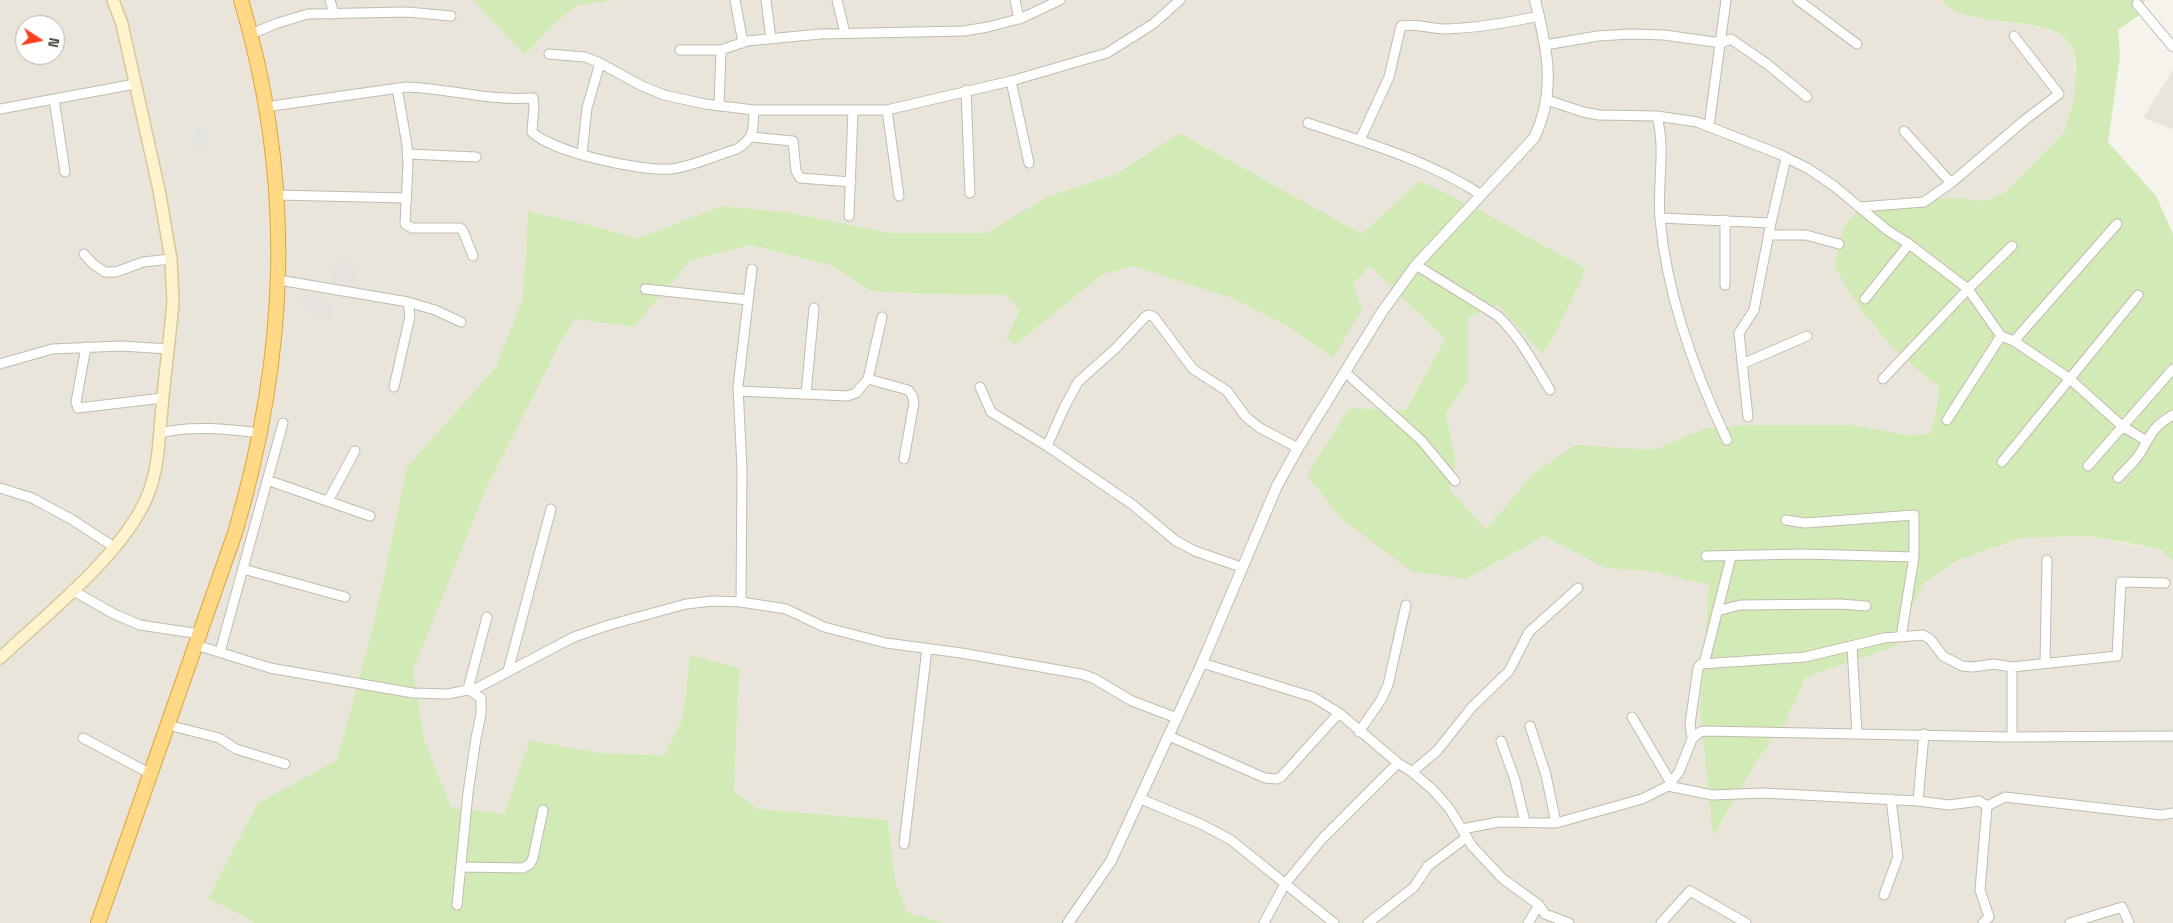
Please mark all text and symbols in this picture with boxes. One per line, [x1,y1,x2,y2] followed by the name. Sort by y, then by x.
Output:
[15,15,65,65] north arrow
[44,36,63,49] text: N

